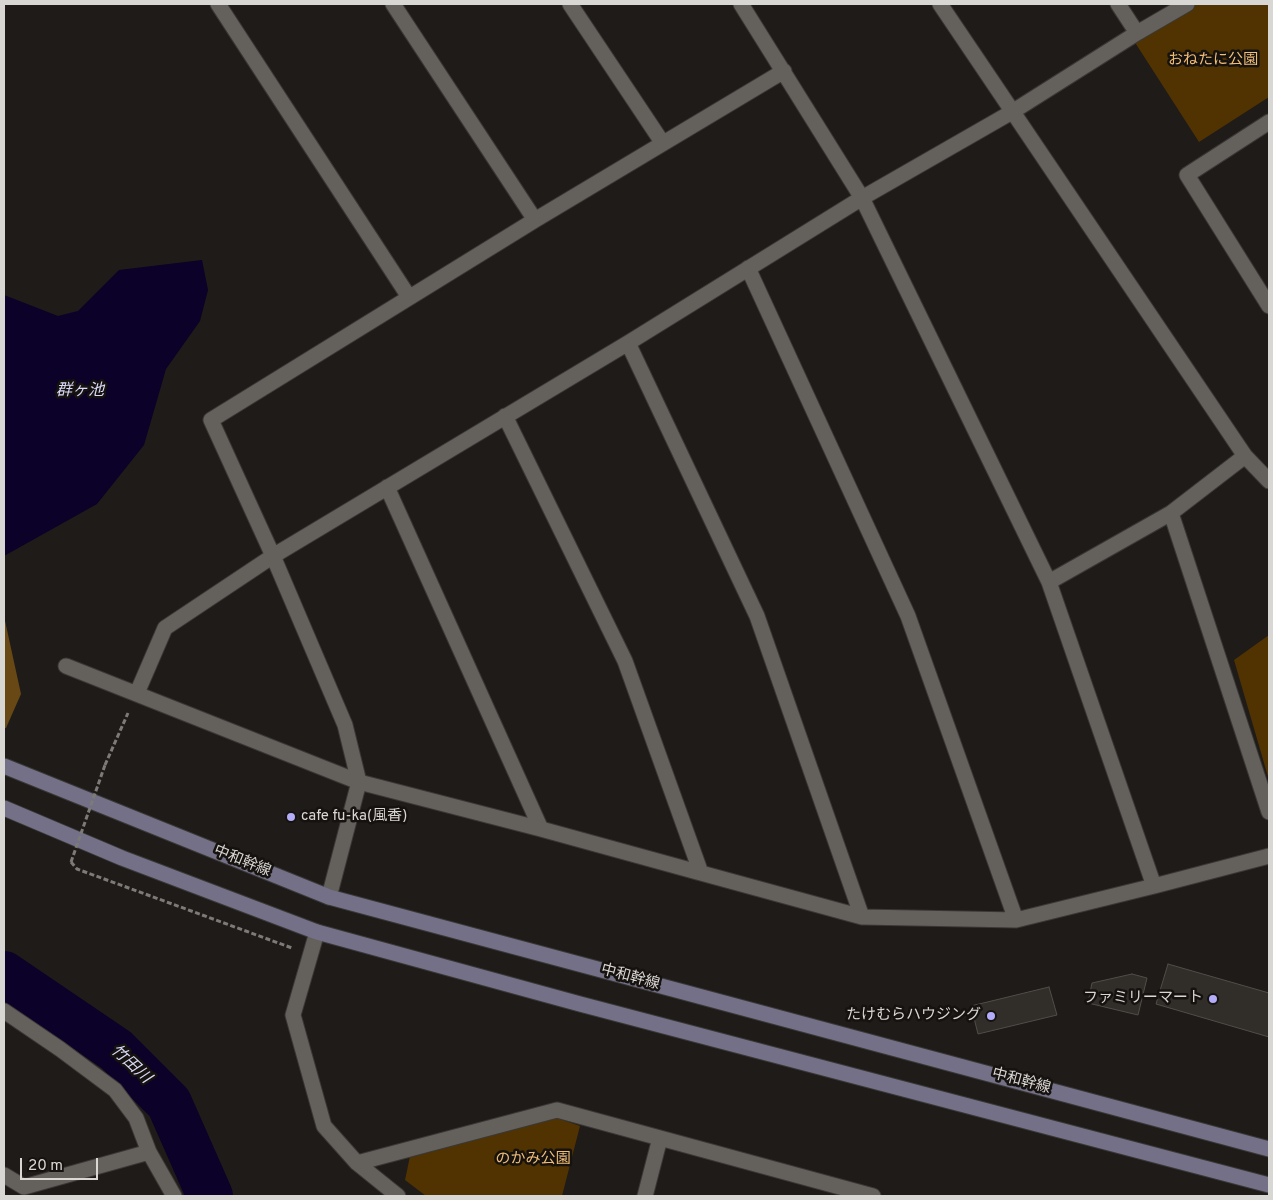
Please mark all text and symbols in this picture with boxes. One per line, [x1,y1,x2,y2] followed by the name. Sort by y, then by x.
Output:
[1168,52,1258,70] park label: おねたに公園
[56,382,104,402] water label: 群ヶ池
[301,808,407,826] place label: cafe fu-ka(風香)
[285,811,297,823] marker: cafe fu-ka(風香)
[211,842,273,882] street label: 中和幹線
[599,962,661,994] street label: 中和幹線
[1083,990,1203,1008] place label: ファミリーマート
[1207,993,1219,1005] marker: ファミリーマート
[846,1007,981,1025] place label: たけむらハウジング
[985,1010,997,1022] marker: たけむらハウジング
[106,1042,154,1088] water label: 竹田川
[990,1066,1052,1098] street label: 中和幹線
[22,1148,100,1180] scale bar
[496,1151,570,1169] park label: のかみ公園
[28,1157,63,1176] text: 20 m

